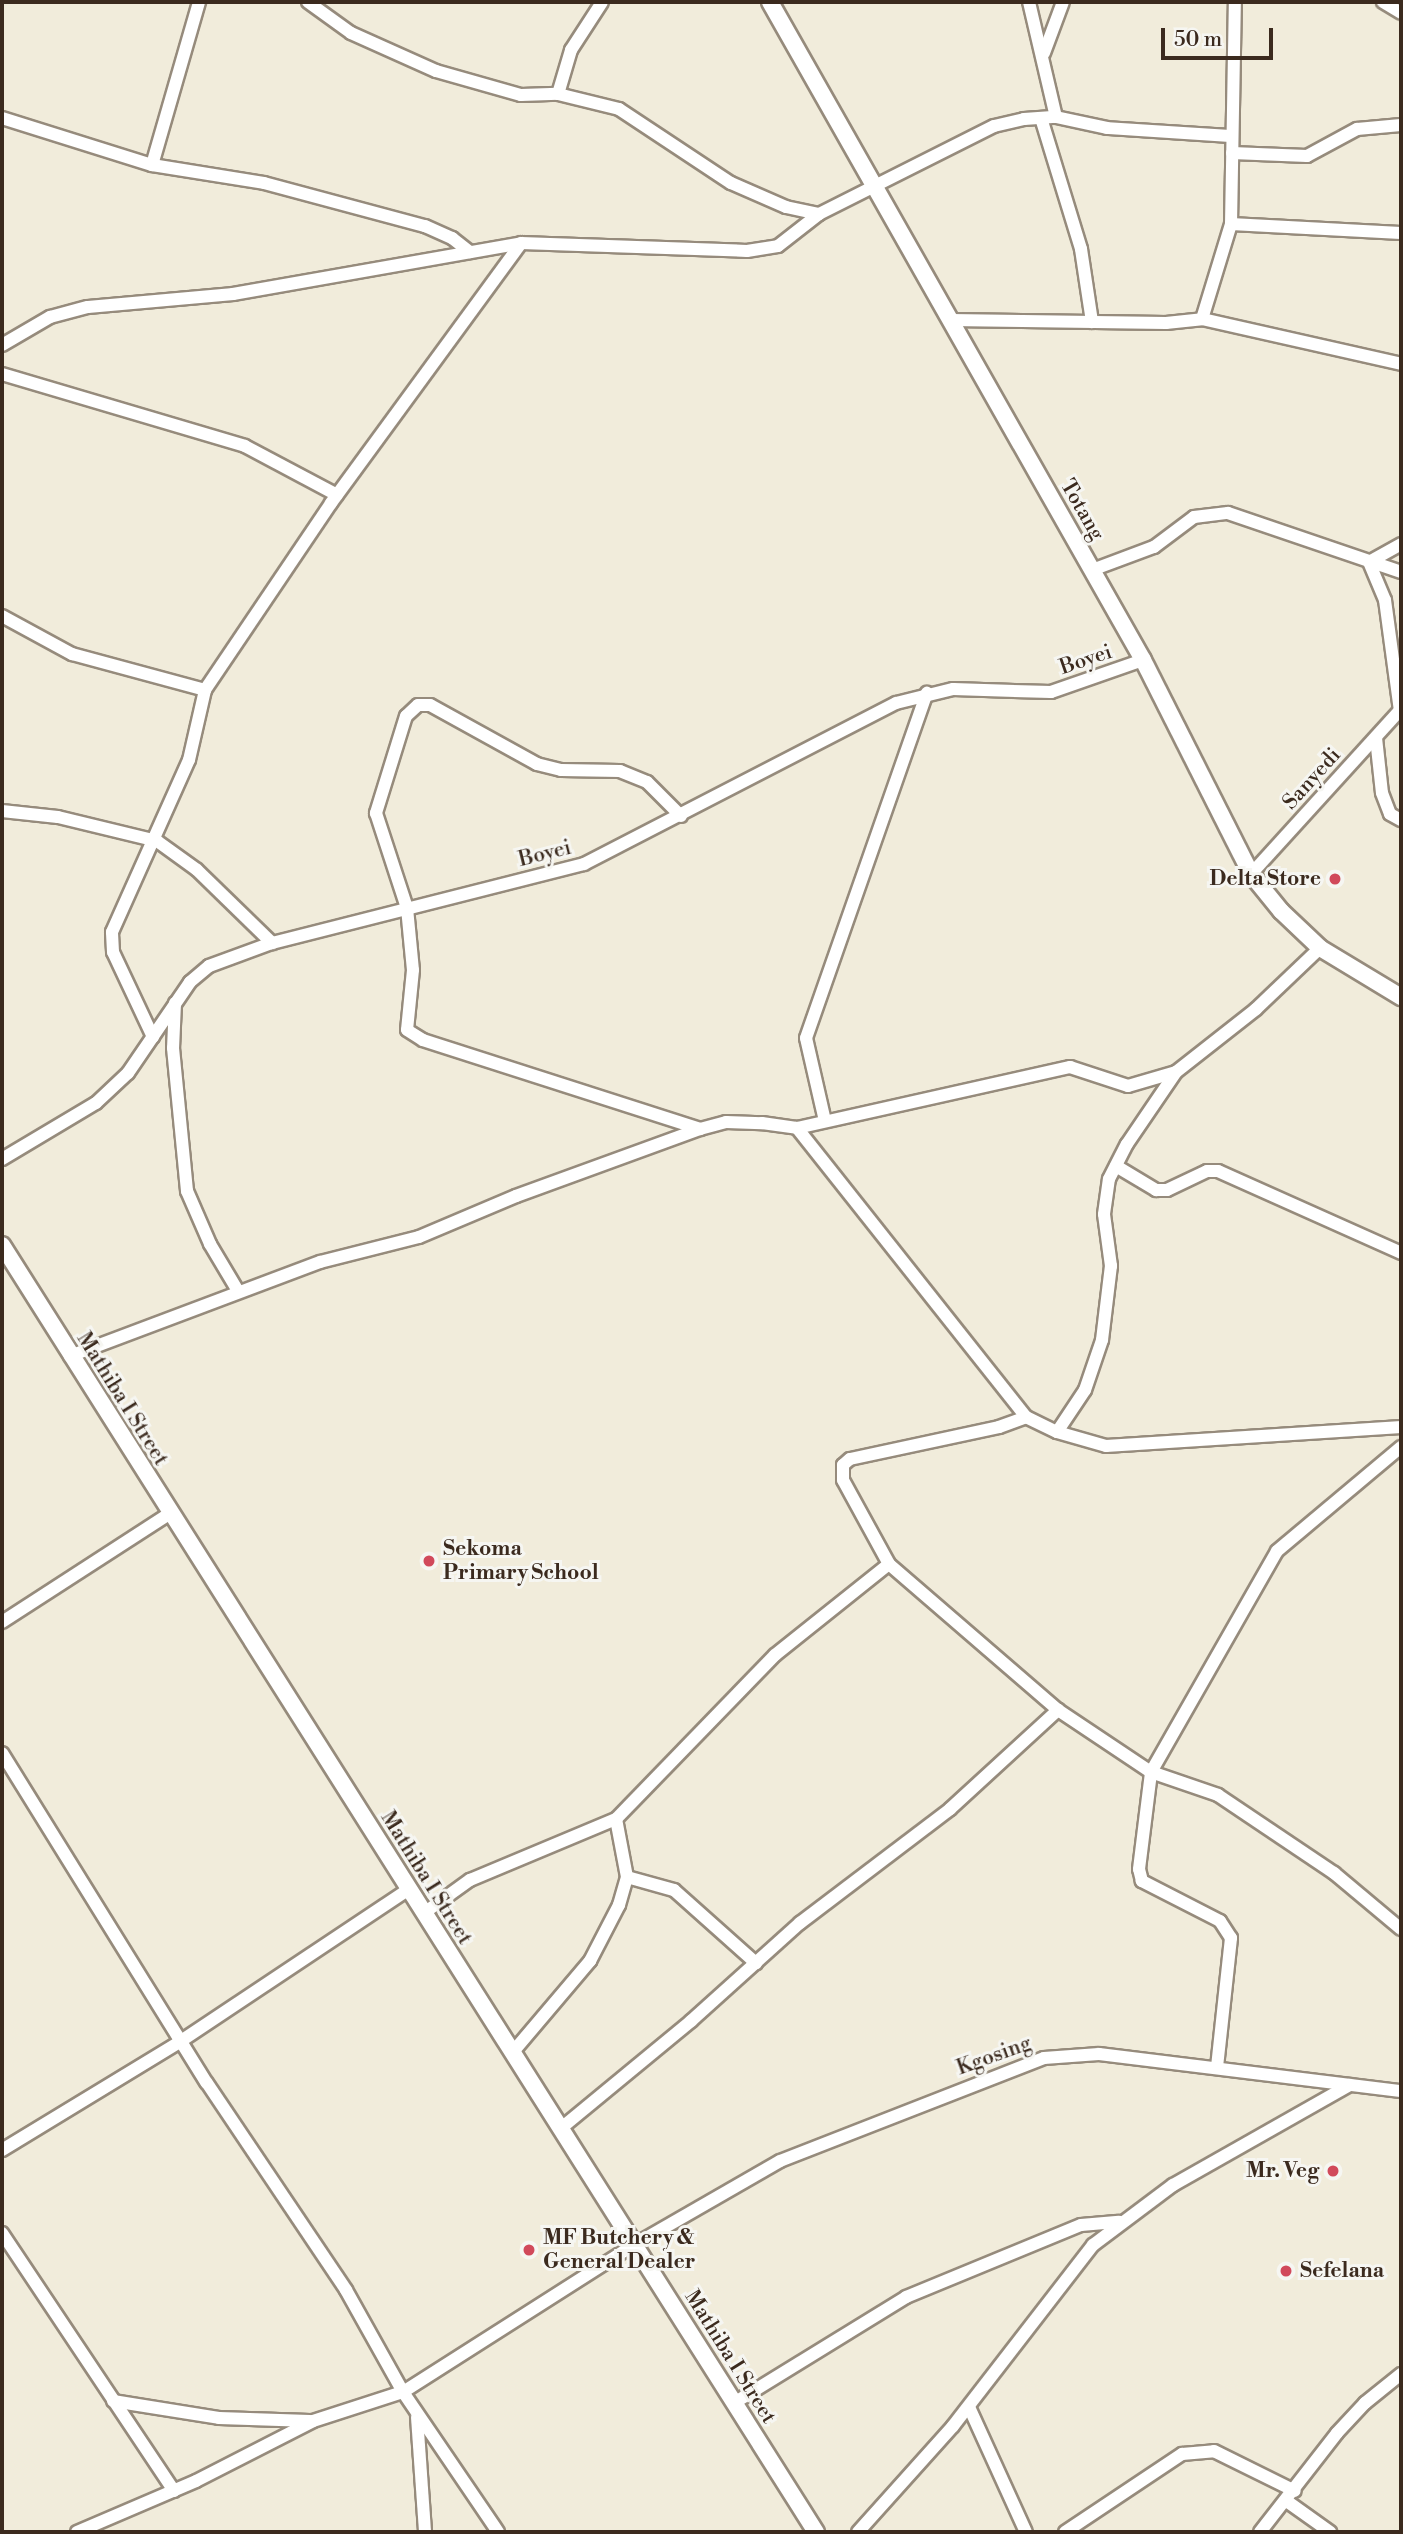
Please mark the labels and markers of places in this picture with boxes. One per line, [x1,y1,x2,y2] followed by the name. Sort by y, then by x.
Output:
[1209,866,1321,892] place label: Delta Store
[1327,871,1343,887] marker: Delta Store
[443,1536,599,1586] place label: Sekoma Primary School
[421,1553,437,1569] marker: Sekoma Primary School
[1246,2158,1319,2184] place label: Mr. Veg
[1325,2163,1341,2179] marker: Mr. Veg
[543,2225,695,2275] place label: MF Butchery & General Dealer
[521,2242,537,2258] marker: MF Butchery & General Dealer
[1300,2258,1384,2284] place label: Sefelana
[1278,2263,1294,2279] marker: Sefelana

